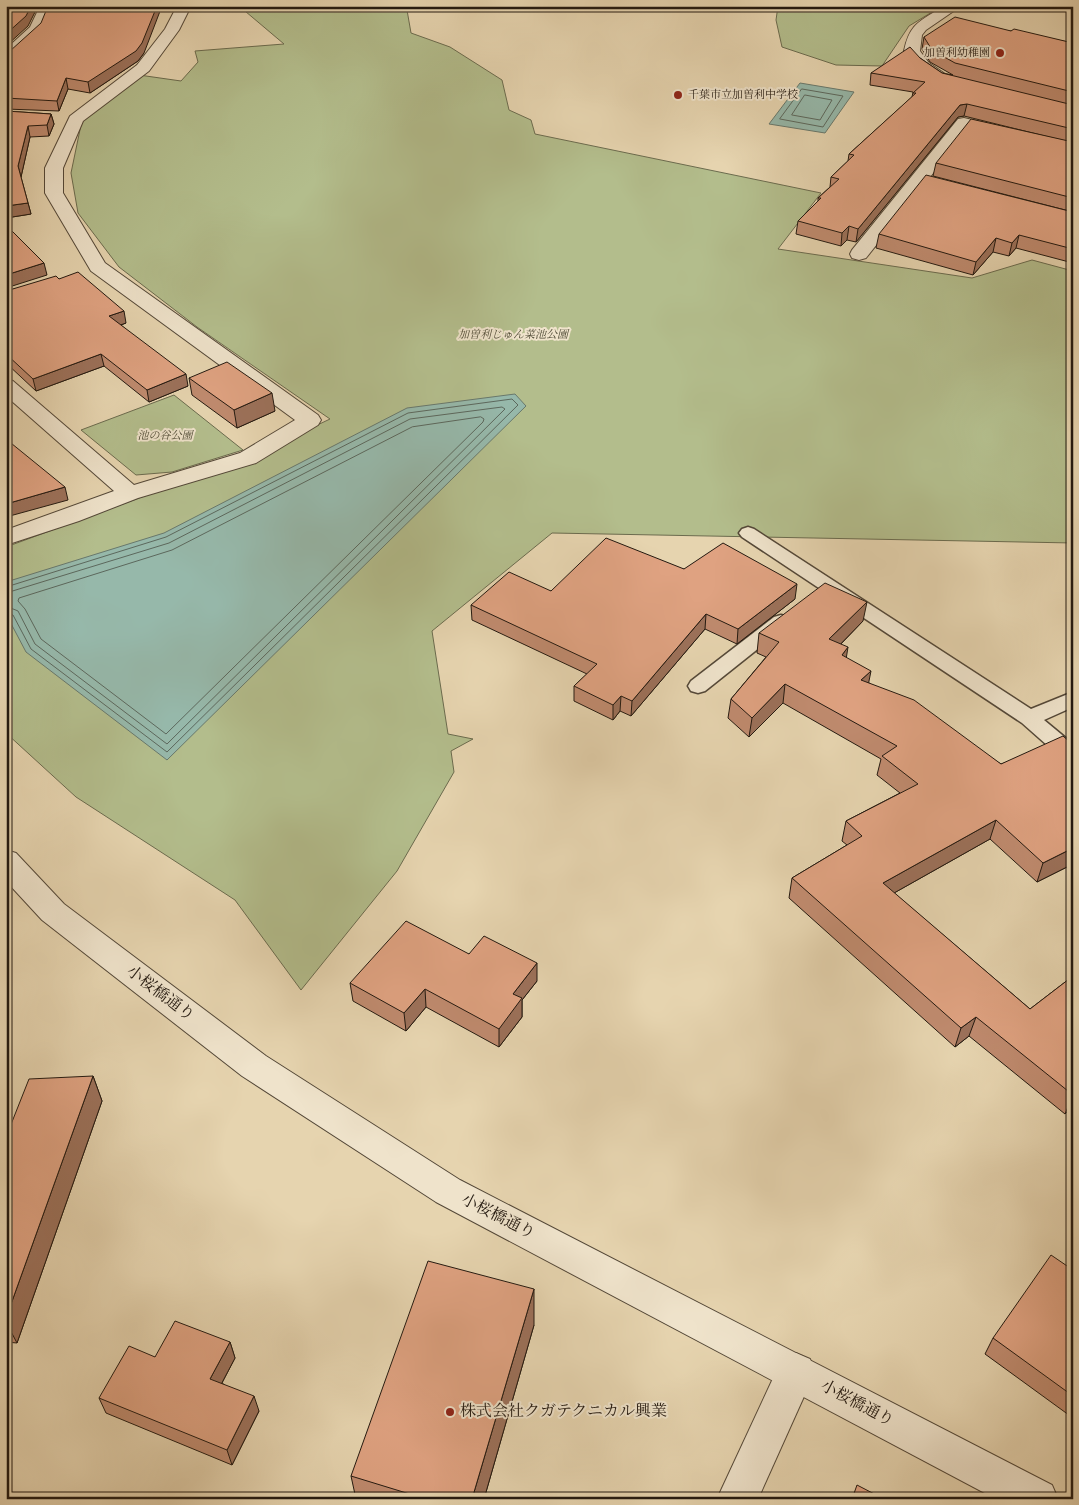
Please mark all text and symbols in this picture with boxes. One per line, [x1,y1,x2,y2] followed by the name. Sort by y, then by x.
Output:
[924,46,990,60] place label: 加曽利幼稚園
[994,47,1006,59] marker: 加曽利幼稚園
[688,88,798,102] place label: 千葉市立加曽利中学校
[672,89,684,101] marker: 千葉市立加曽利中学校
[458,328,570,342] park label: 加曽利じゅん菜池公園
[138,429,194,443] park label: 池の谷公園
[122,962,198,1026] street label: 小桜橋通り
[458,1190,538,1244] street label: 小桜橋通り
[817,1376,897,1432] street label: 小桜橋通り
[460,1402,667,1422] place label: 株式会社クガテクニカル興業
[444,1406,456,1418] marker: 株式会社クガテクニカル興業

